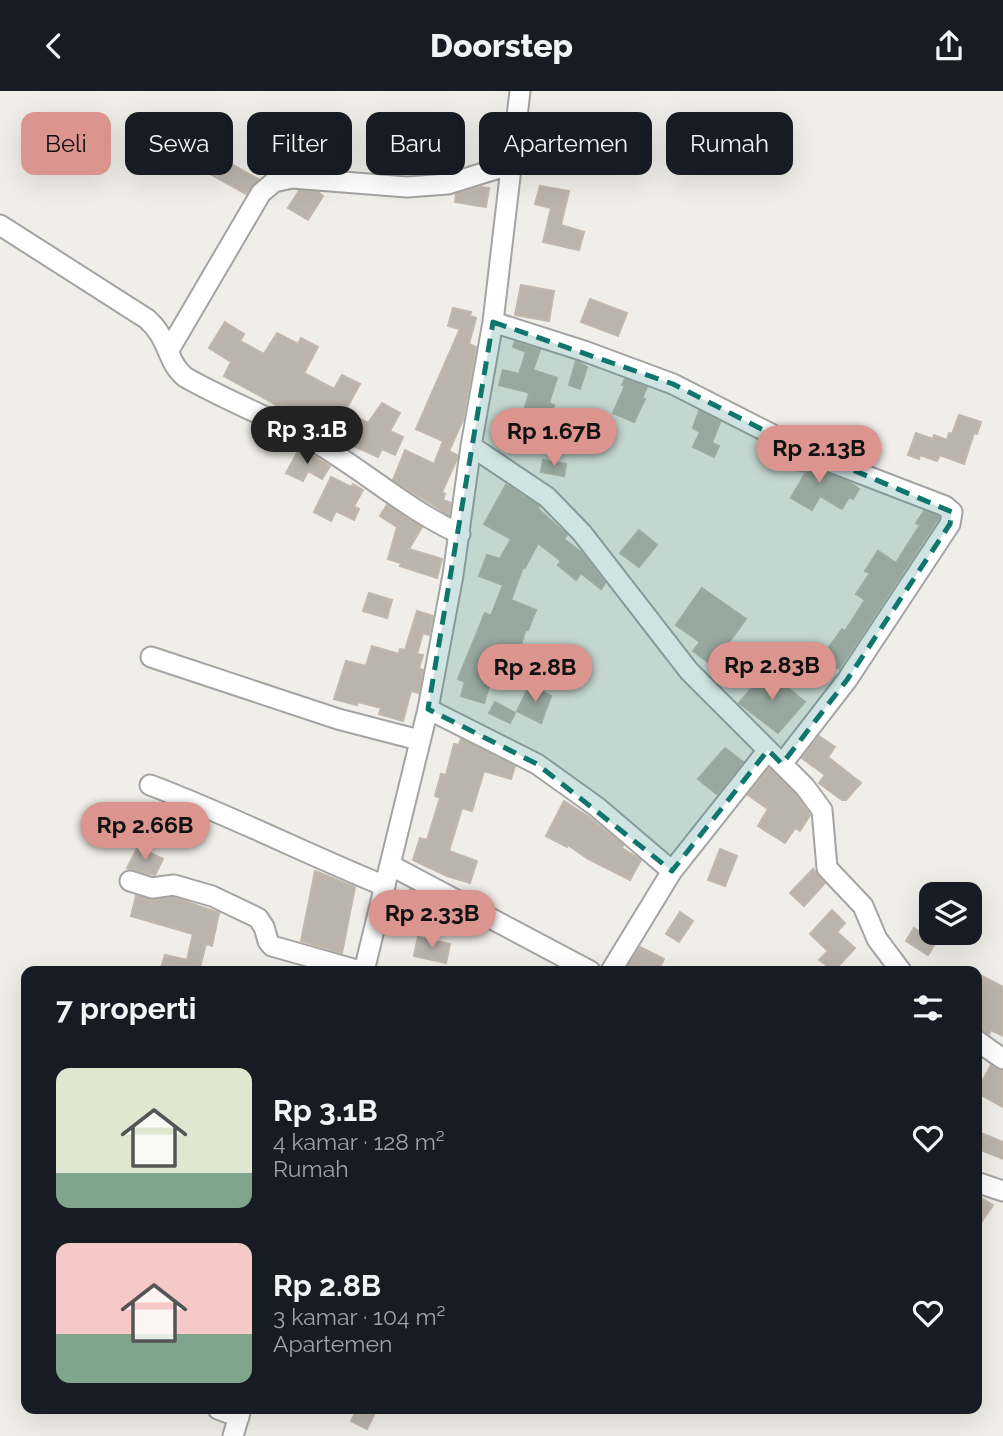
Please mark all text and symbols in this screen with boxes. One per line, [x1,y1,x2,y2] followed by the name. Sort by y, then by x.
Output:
[35,27,73,65] icon: back
[430,27,573,64] text: Doorstep
[930,27,968,65] icon: share
[21,112,111,175] chip: Beli
[125,112,233,175] chip: Sewa
[247,112,352,175] chip: Filter
[366,112,465,175] chip: Baru
[479,112,652,175] chip: Apartemen
[666,112,793,175] chip: Rumah
[242,407,372,466] pin: Rp 3.1B
[482,409,626,468] pin: Rp 1.67B
[267,415,347,442] text: Rp 3.1B
[507,417,601,444] text: Rp 1.67B
[747,425,891,485] pin: Rp 2.13B
[772,434,866,461] text: Rp 2.13B
[700,643,844,702] pin: Rp 2.83B
[470,645,600,704] pin: Rp 2.8B
[724,651,820,678] text: Rp 2.83B
[494,653,576,680] text: Rp 2.8B
[73,803,217,862] pin: Rp 2.66B
[97,811,194,838] text: Rp 2.66B
[919,882,982,945] map controls
[919,882,982,945] button: layers
[360,891,504,950] pin: Rp 2.33B
[385,899,479,926] text: Rp 2.33B
[909,989,947,1027] icon: filters
[56,991,196,1026] text: 7 properti
[273,1093,378,1128] text: Rp 3.1B
[112,1096,196,1180] icon: home
[909,1119,947,1157] icon: heart
[273,1128,445,1155] text: 4 kamar · 128 m²
[273,1155,349,1182] text: Rumah
[273,1268,381,1303] text: Rp 2.8B
[112,1271,196,1355] icon: home
[909,1294,947,1332] icon: heart
[273,1303,446,1330] text: 3 kamar · 104 m²
[273,1330,392,1357] text: Apartemen

